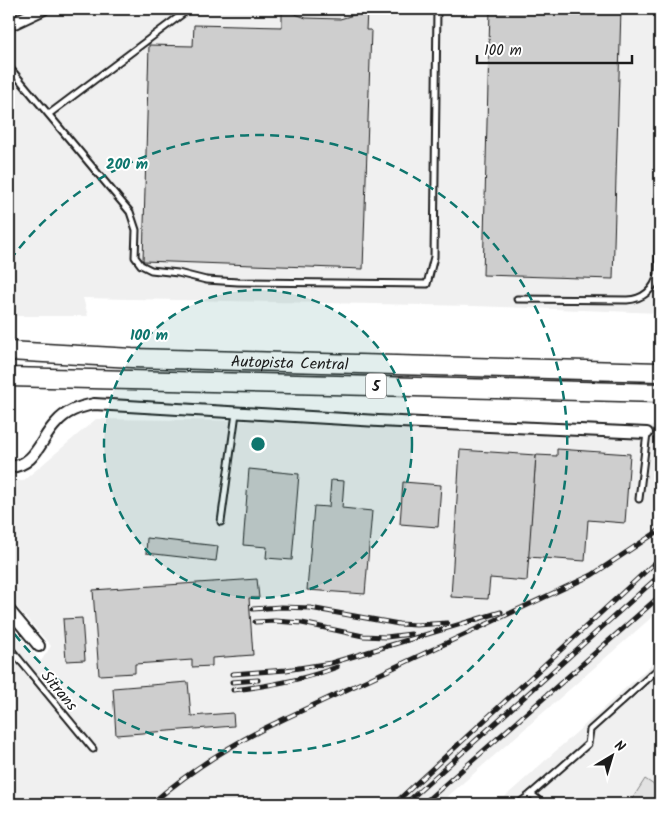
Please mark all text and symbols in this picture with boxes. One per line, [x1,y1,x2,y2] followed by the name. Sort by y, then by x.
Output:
[477,32,632,64] scale bar
[484,39,522,63] text: 100 m
[106,153,148,177] text: 200 m
[130,324,168,348] text: 100 m
[231,350,349,378] street label: Autopista Central
[366,374,386,398] road number: 5
[249,435,267,453] centre of rings
[34,665,84,717] street label: Sitrans
[586,730,636,780] north arrow
[609,735,630,758] text: N

